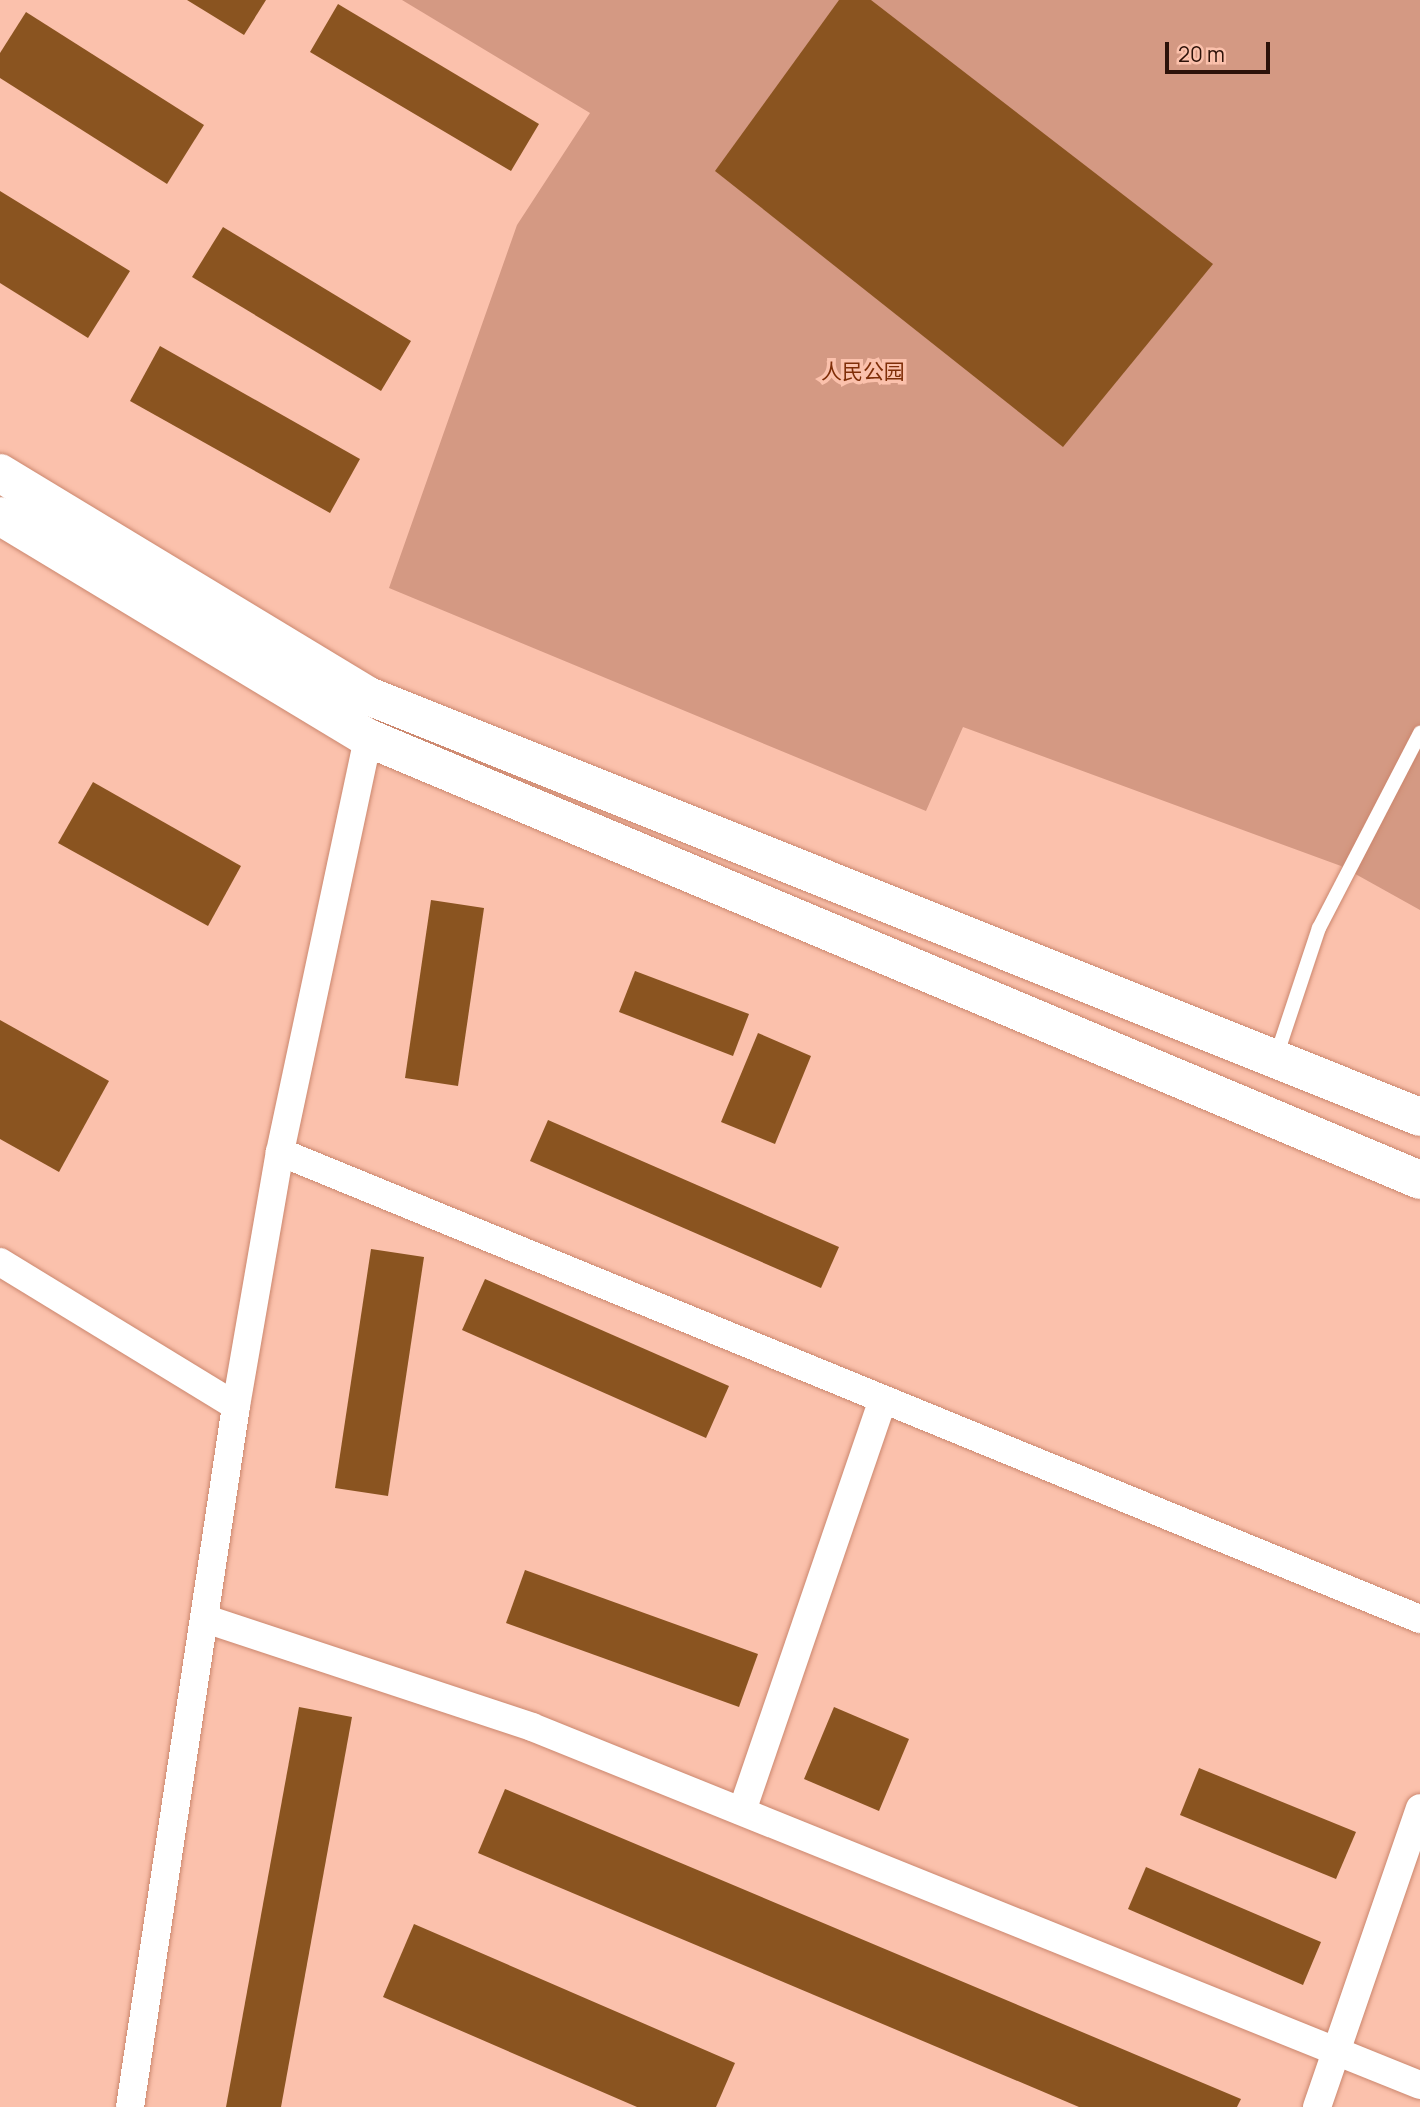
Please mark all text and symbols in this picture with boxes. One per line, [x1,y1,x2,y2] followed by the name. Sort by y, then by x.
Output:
[1168,28,1273,72] scale bar
[1178,40,1225,68] text: 20 m
[821,358,905,384] park label: 人民公园

